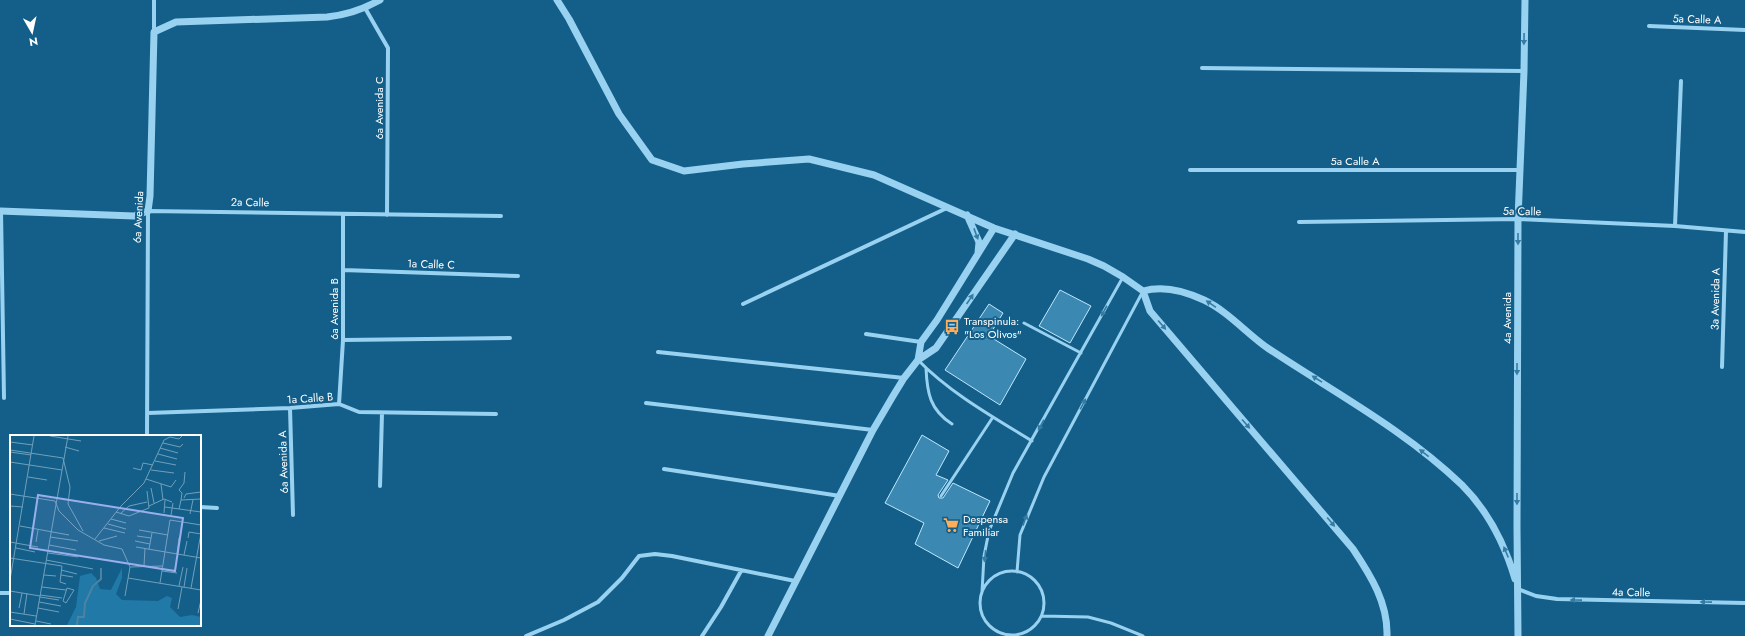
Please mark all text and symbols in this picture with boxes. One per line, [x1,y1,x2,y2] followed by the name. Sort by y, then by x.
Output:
[1672,10,1722,28] street label: 5a Calle A
[12,12,52,52] north arrow
[28,33,39,50] text: N
[1521,33,1528,45] one-way arrow
[371,76,387,140] street label: 6a Avenida C
[1331,153,1380,169] street label: 5a Calle A
[129,191,147,243] street label: 6a Avenida
[231,194,270,210] street label: 2a Calle
[1503,203,1542,219] street label: 5a Calle
[973,228,979,240] one-way arrow
[1515,233,1521,246] one-way arrow
[407,255,455,273] street label: 1a Calle C
[1706,267,1724,330] street label: 3a Avenida A
[326,278,342,340] street label: 6a Avenida B
[1499,292,1515,344] street label: 4a Avenida
[966,294,974,305] one-way arrow
[1206,300,1216,308] one-way arrow
[1101,305,1107,317] one-way arrow
[964,313,1022,342] place label: Transpinula: "Los Olivos"
[943,318,961,336] bus stop icon: Transpinula: "Los Olivos"
[1158,319,1167,330] one-way arrow
[1514,363,1520,376] one-way arrow
[1312,375,1322,383] one-way arrow
[286,388,334,408] street label: 1a Calle B
[1080,398,1086,410] one-way arrow
[1242,418,1251,429] one-way arrow
[1037,419,1044,430] one-way arrow
[274,430,292,494] street label: 6a Avenida A
[10,435,201,626] inset map
[1418,449,1429,457] one-way arrow
[1514,493,1520,506] one-way arrow
[963,511,1008,540] place label: Despensa Familiar
[1023,514,1029,526] one-way arrow
[942,516,960,534] supermarket icon: Despensa Familiar
[1327,517,1336,527] one-way arrow
[1503,546,1509,557] one-way arrow
[982,550,988,562] one-way arrow
[1612,584,1651,600] street label: 4a Calle
[1570,596,1582,603] one-way arrow
[1699,599,1712,605] one-way arrow

